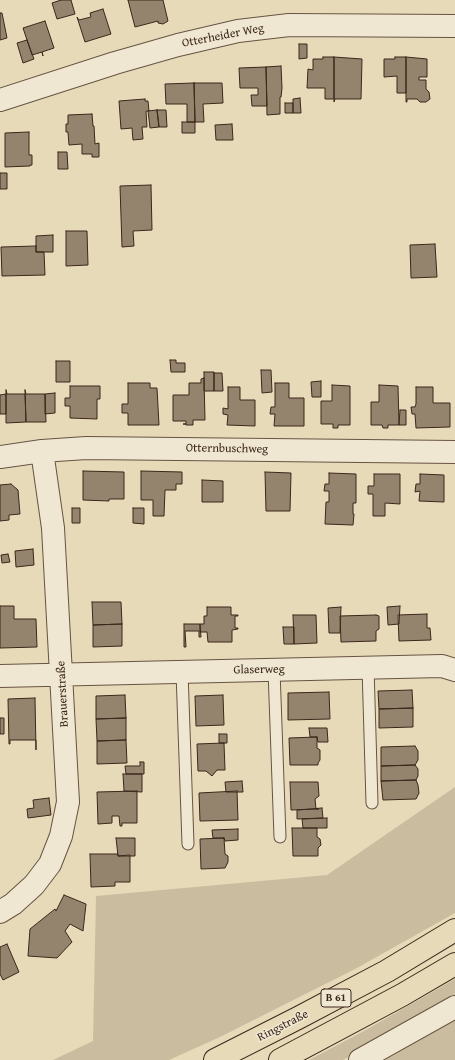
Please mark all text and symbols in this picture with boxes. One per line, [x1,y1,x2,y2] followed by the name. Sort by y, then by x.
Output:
[181,21,265,51] street label: Otterheider Weg
[186,441,268,457] street label: Otternbuschweg
[54,660,72,728] street label: Brauerstraße
[233,662,285,678] street label: Glaserweg
[321,989,351,1007] road number: B 61
[255,1007,311,1045] street label: Ringstraße

